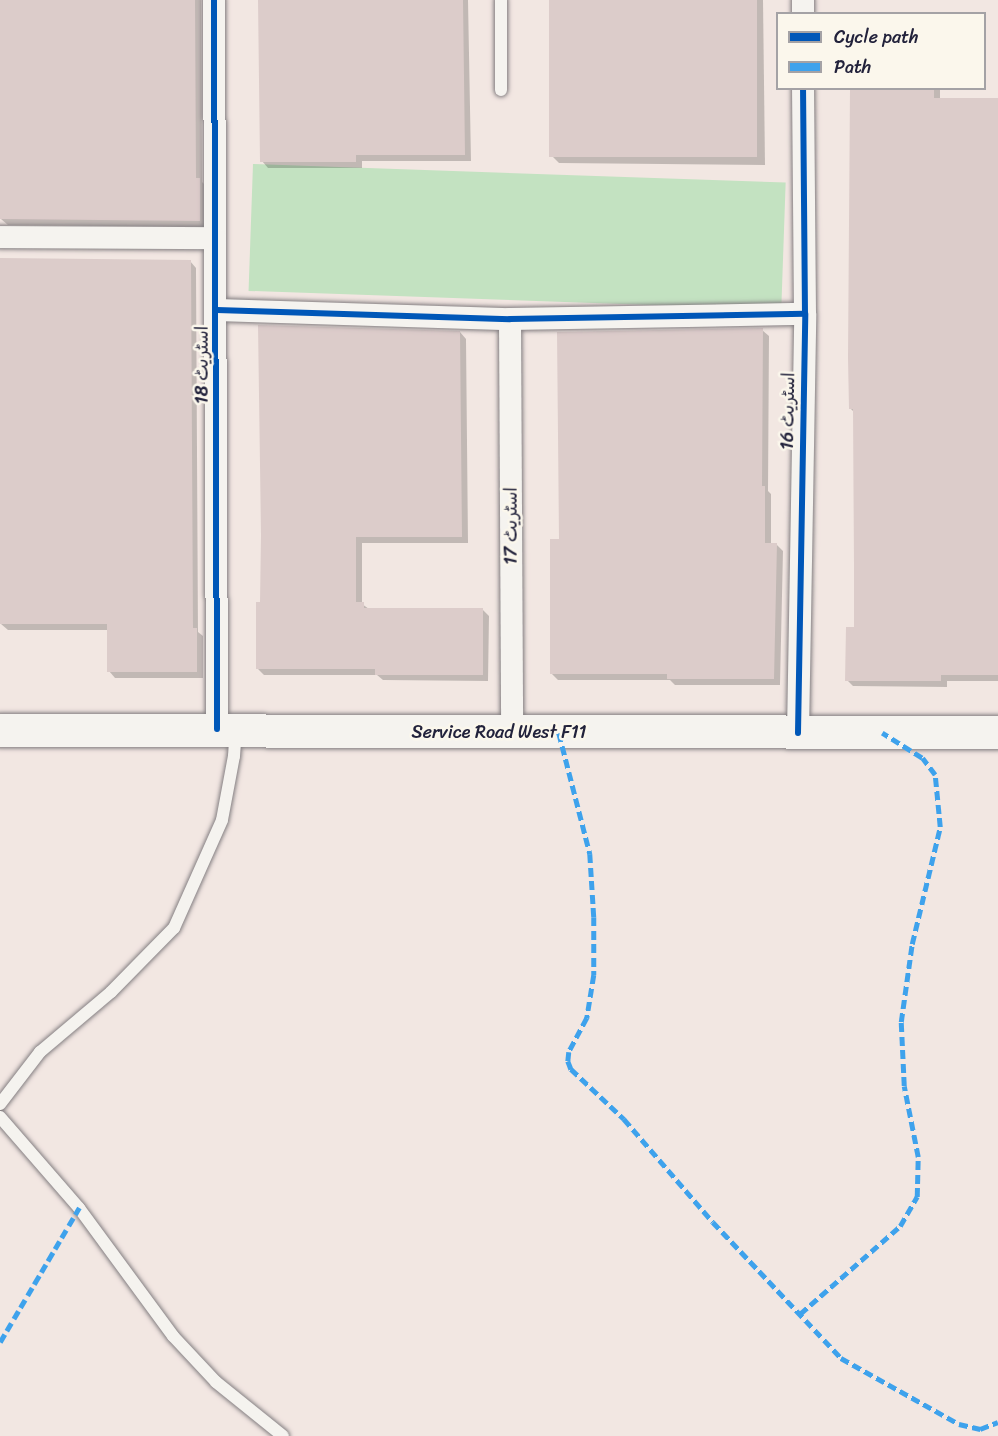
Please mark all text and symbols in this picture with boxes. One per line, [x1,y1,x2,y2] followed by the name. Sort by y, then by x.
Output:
[776,12,986,90] legend
[834,21,918,53] text: Cycle path
[834,51,871,83] text: Path
[191,326,213,404] street label: اسٹریٹ 18
[777,372,799,450] street label: اسٹریٹ 16
[500,487,522,565] street label: اسٹریٹ 17
[411,721,587,743] street label: Service Road West F11

